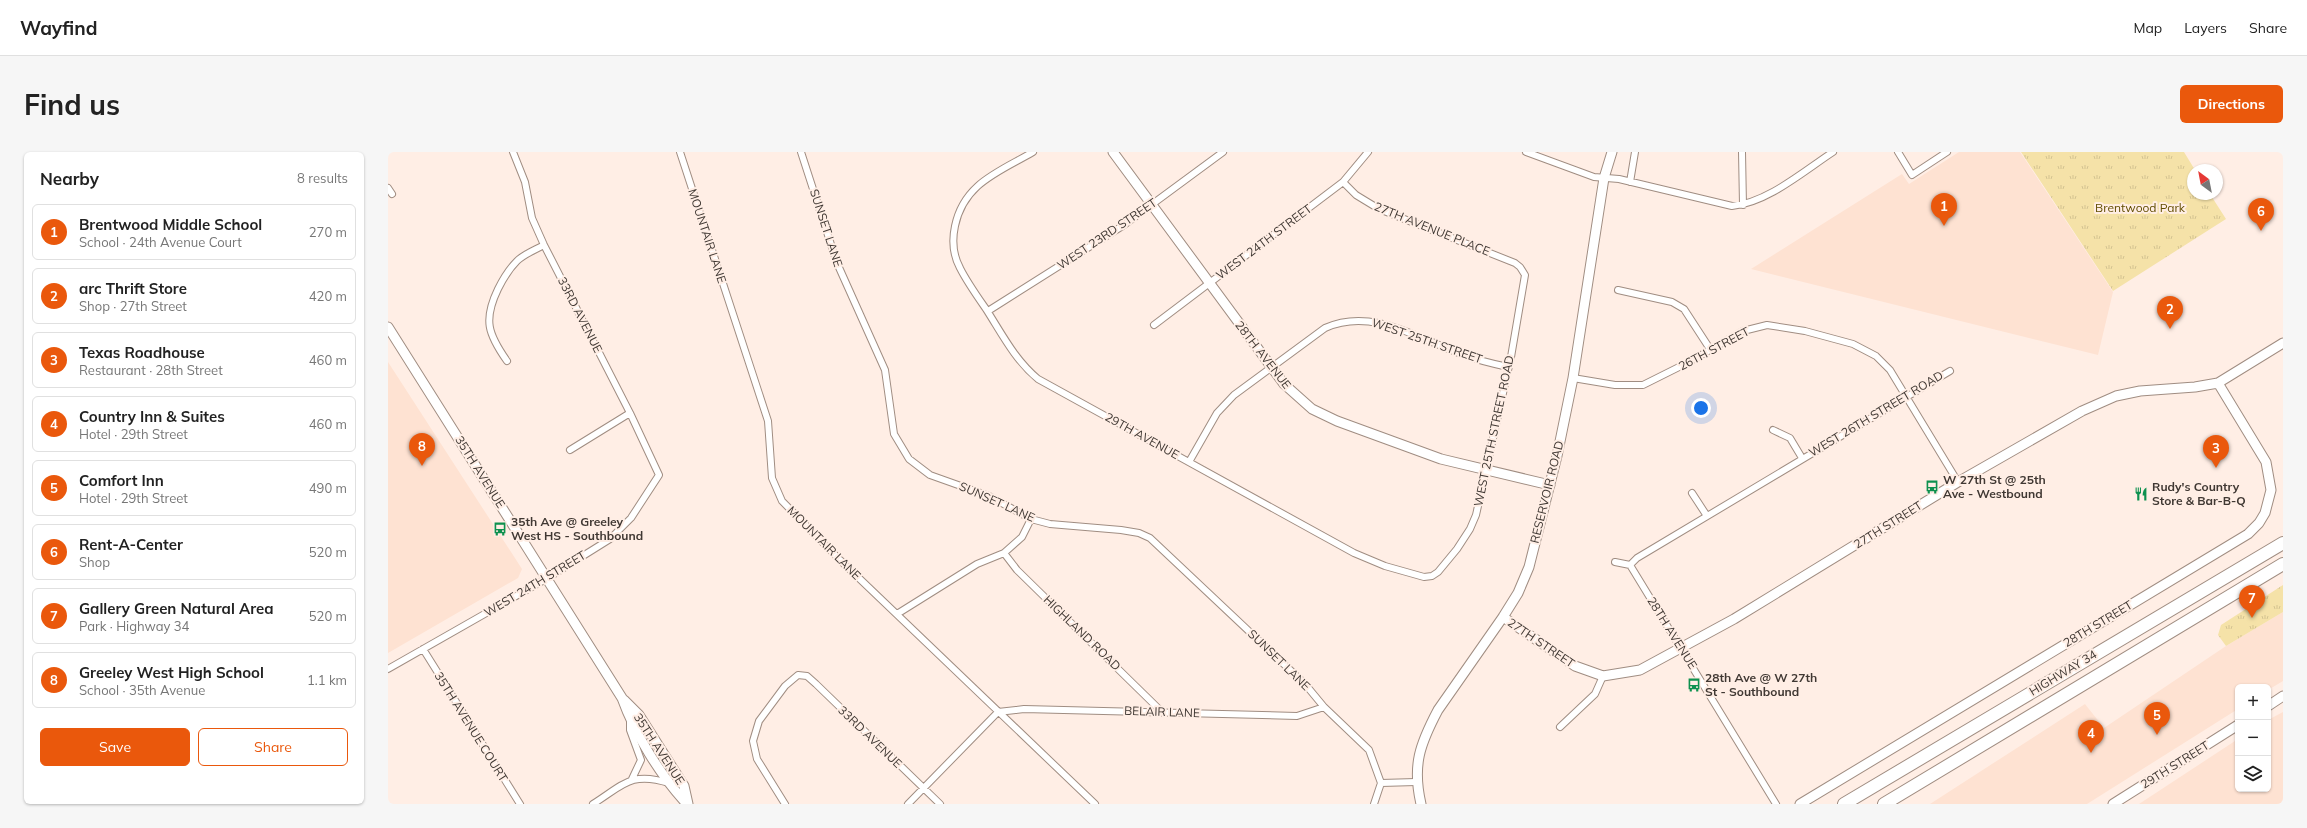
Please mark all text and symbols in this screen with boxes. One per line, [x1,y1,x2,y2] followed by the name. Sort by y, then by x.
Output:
[20,16,97,40] text: Wayfind
[2133,19,2162,37] text: Map
[2184,19,2227,37] text: Layers
[2249,19,2287,37] text: Share
[2180,85,2283,123] button: Directions
[24,87,120,122] text: Find us
[2187,164,2223,200] north arrow
[40,168,99,189] text: Nearby
[297,170,348,186] text: 8 results
[685,187,730,285] street label: MOUNTAIR LANE
[807,187,846,269] street label: SUNSET LANE
[1931,193,1957,226] pin: 1
[1054,194,1160,272] street label: WEST 23RD STREET
[1372,198,1492,259] street label: 27TH AVENUE PLACE
[2248,198,2274,231] pin: 6
[1213,200,1315,282] street label: WEST 24TH STREET
[2095,200,2186,215] park label: Brentwood Park
[79,215,262,234] text: Brentwood Middle School
[50,224,58,240] text: 1
[309,224,347,240] text: 270 m
[79,234,242,250] text: School · 24th Avenue Court
[555,274,606,355] street label: 33RD AVENUE
[79,279,187,298] text: arc Thrift Store
[50,288,58,304] text: 2
[309,288,347,304] text: 420 m
[2157,296,2183,329] pin: 2
[79,298,187,314] text: Shop · 27th Street
[1370,315,1485,367] street label: WEST 25TH STREET
[1232,318,1295,392] street label: 28TH AVENUE
[1676,323,1752,373] street label: 26TH STREET
[79,343,205,362] text: Texas Roadhouse
[50,352,58,368] text: 3
[309,352,347,368] text: 460 m
[1470,354,1517,508] street label: WEST 25TH STREET ROAD
[79,362,223,378] text: Restaurant · 28th Street
[1806,367,1946,460] street label: WEST 26TH STREET ROAD
[1691,398,1711,418] your location
[79,407,225,426] text: Country Inn & Suites
[1103,409,1182,462] street label: 29TH AVENUE
[50,416,58,432] text: 4
[309,416,347,432] text: 460 m
[79,426,188,442] text: Hotel · 29th Street
[409,433,435,466] pin: 8
[452,433,509,511] street label: 35TH AVENUE
[2203,435,2229,468] pin: 3
[1527,439,1567,545] street label: RESERVOIR ROAD
[79,471,164,490] text: Comfort Inn
[1943,472,2046,501] place label: W 27th St @ 25th Ave - Westbound
[957,478,1037,525] street label: SUNSET LANE
[1924,479,1940,495] bus stop icon: W 27th St @ 25th Ave - Westbound
[2152,479,2246,508] place label: Rudy's Country Store & Bar-B-Q
[50,480,58,496] text: 5
[309,480,347,496] text: 490 m
[2133,486,2149,502] restaurant icon: Rudy's Country Store & Bar-B-Q
[79,490,188,506] text: Hotel · 29th Street
[1851,497,1925,552] street label: 27TH STREET
[784,503,864,583] street label: MOUNTAIR LANE
[511,514,643,543] place label: 35th Ave @ Greeley West HS - Southbound
[492,521,508,537] bus stop icon: 35th Ave @ Greeley West HS - Southbound
[79,535,183,554] text: Rent-A-Center
[50,544,58,560] text: 6
[309,544,347,560] text: 520 m
[481,547,589,620] street label: WEST 24TH STREET
[79,554,110,570] text: Shop
[2239,585,2265,618] pin: 7
[1041,592,1124,673] street label: HIGHLAND ROAD
[1644,594,1701,672] street label: 28TH AVENUE
[2060,597,2136,650] street label: 28TH STREET
[79,599,273,618] text: Gallery Green Natural Area
[50,608,58,624] text: 7
[309,608,347,624] text: 520 m
[1505,615,1578,671] street label: 27TH STREET
[79,618,189,634] text: Park · Highway 34
[1245,626,1314,693] street label: SUNSET LANE
[2026,647,2099,699] street label: HIGHWAY 34
[79,663,264,682] text: Greeley West High School
[431,669,512,785] street label: 35TH AVENUE COURT
[1705,670,1817,699] place label: 28th Ave @ W 27th St - Southbound
[50,672,58,688] text: 8
[307,672,347,688] text: 1.1 km
[1686,677,1702,693] bus stop icon: 28th Ave @ W 27th St - Southbound
[79,682,205,698] text: School · 35th Avenue
[2235,684,2271,792] map controls
[2235,684,2271,720] button: +
[835,702,905,771] street label: 33RD AVENUE
[2144,702,2170,735] pin: 5
[1124,703,1200,720] street label: BELAIR LANE
[631,710,688,787] street label: 35TH AVENUE
[2078,720,2104,753] pin: 4
[2235,720,2271,756] button: −
[40,728,190,766] button: Save
[198,728,348,766] button: Share
[2138,737,2212,792] street label: 29TH STREET
[2235,756,2271,792] button: layers

